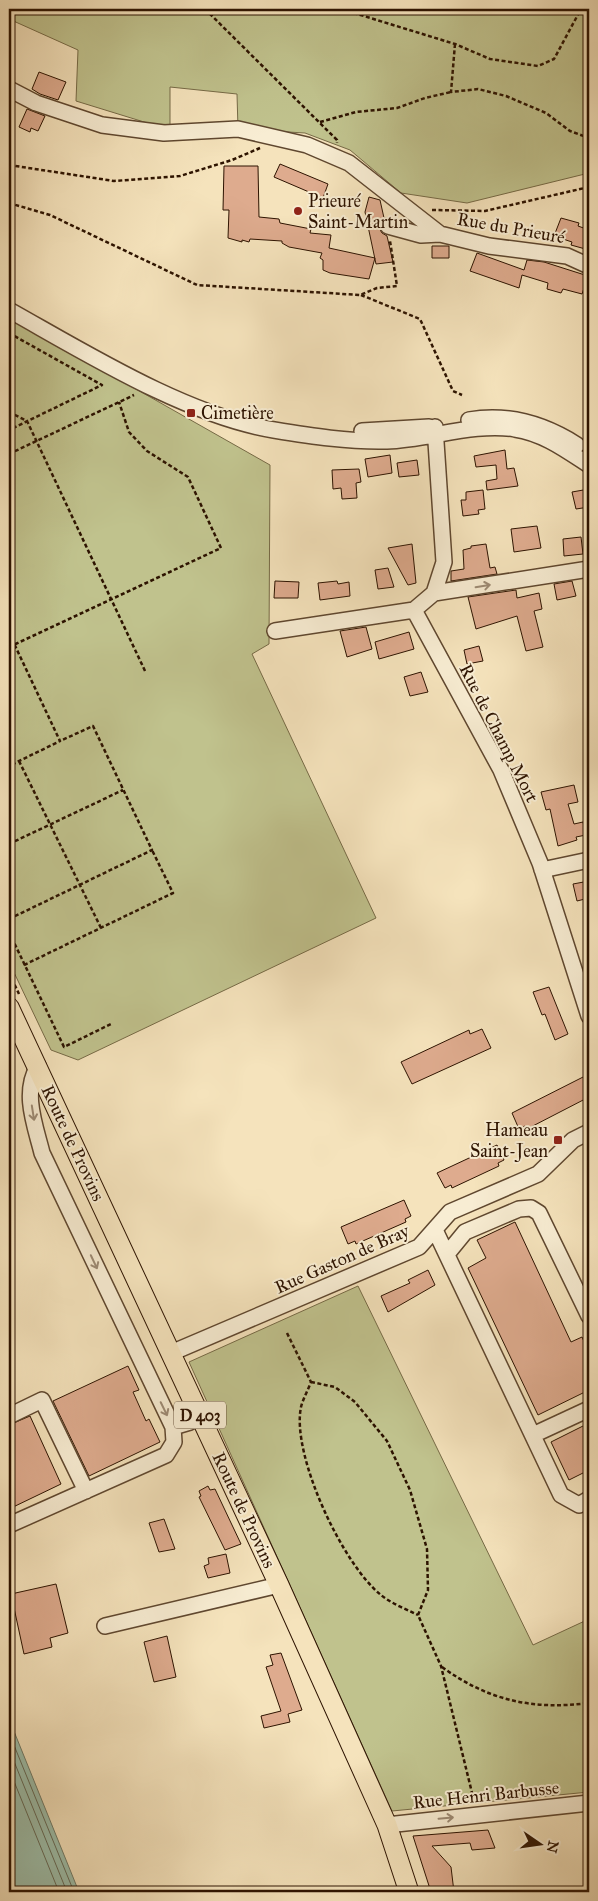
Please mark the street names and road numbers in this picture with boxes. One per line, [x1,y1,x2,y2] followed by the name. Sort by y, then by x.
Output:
[455,208,567,248] street label: Rue du Prieuré
[455,660,544,806] street label: Rue de Champ Mort
[37,1082,109,1204] street label: Route de Provins
[271,1219,413,1298] street label: Rue Gaston de Bray
[174,1402,226,1428] road number: D 403
[208,1449,280,1571] street label: Route de Provins
[412,1776,560,1814] street label: Rue Henri Barbusse

